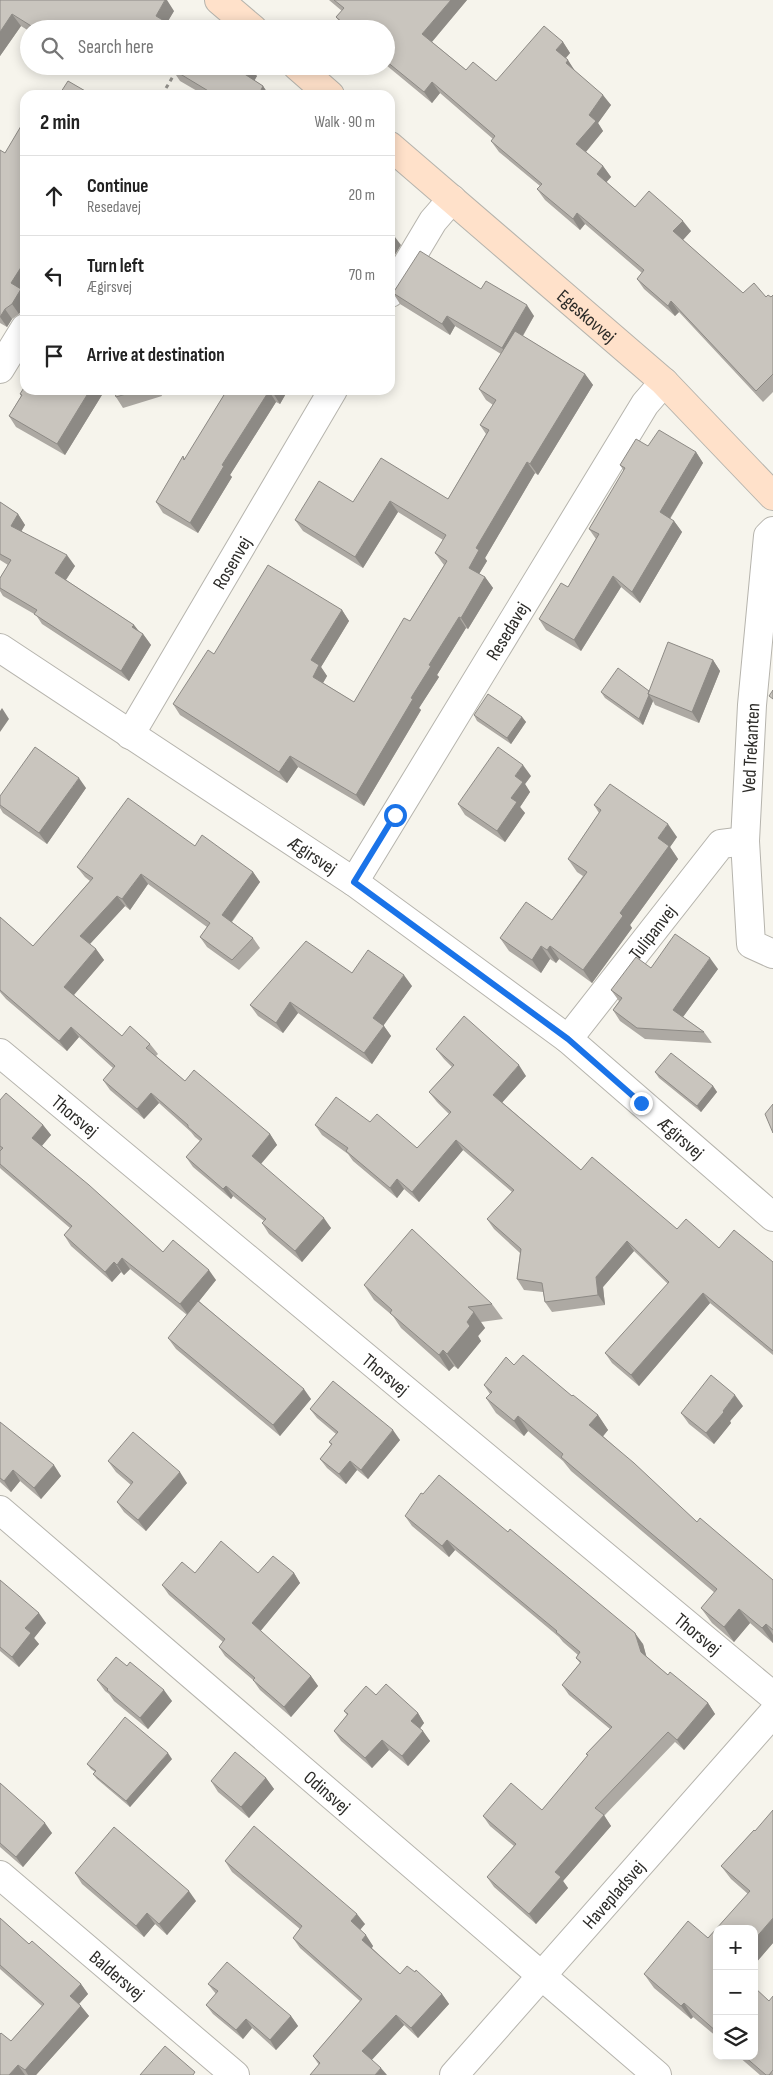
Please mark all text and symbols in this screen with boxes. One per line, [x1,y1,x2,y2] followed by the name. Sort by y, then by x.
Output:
[20,20,395,75] search box
[38,34,66,62] icon: search
[78,36,154,59] text: Search here
[40,110,80,135] text: 2 min
[314,113,375,132] text: Walk · 90 m
[87,175,148,198] text: Continue
[40,182,68,210] icon: ahead
[348,186,375,205] text: 20 m
[87,198,141,217] text: Resedavej
[87,255,144,278] text: Turn left
[40,262,68,290] icon: left
[349,266,375,285] text: 70 m
[87,278,132,297] text: Ægirsvej
[552,285,620,348] street label: Egeskovvej
[40,342,68,370] icon: arrive
[87,344,225,367] text: Arrive at destination
[208,533,257,594] street label: Rosenvej
[482,598,535,665] street label: Resedavej
[738,703,765,794] street label: Ved Trekanten
[384,804,407,827] route start
[283,831,341,880] street label: Ægirsvej
[625,901,682,965] street label: Tulipanvej
[46,1091,102,1143] street label: Thorsvej
[630,1092,653,1115] route end
[652,1112,708,1165] street label: Ægirsvej
[357,1349,413,1401] street label: Thorsvej
[669,1609,725,1661] street label: Thorsvej
[299,1766,355,1819] street label: Odinsvej
[578,1856,651,1934] street label: Havepladsvej
[713,1925,758,2060] map controls
[713,1925,758,1970] button: +
[84,1946,149,2006] street label: Baldersvej
[713,1970,758,2015] button: −
[713,2015,758,2060] button: layers

